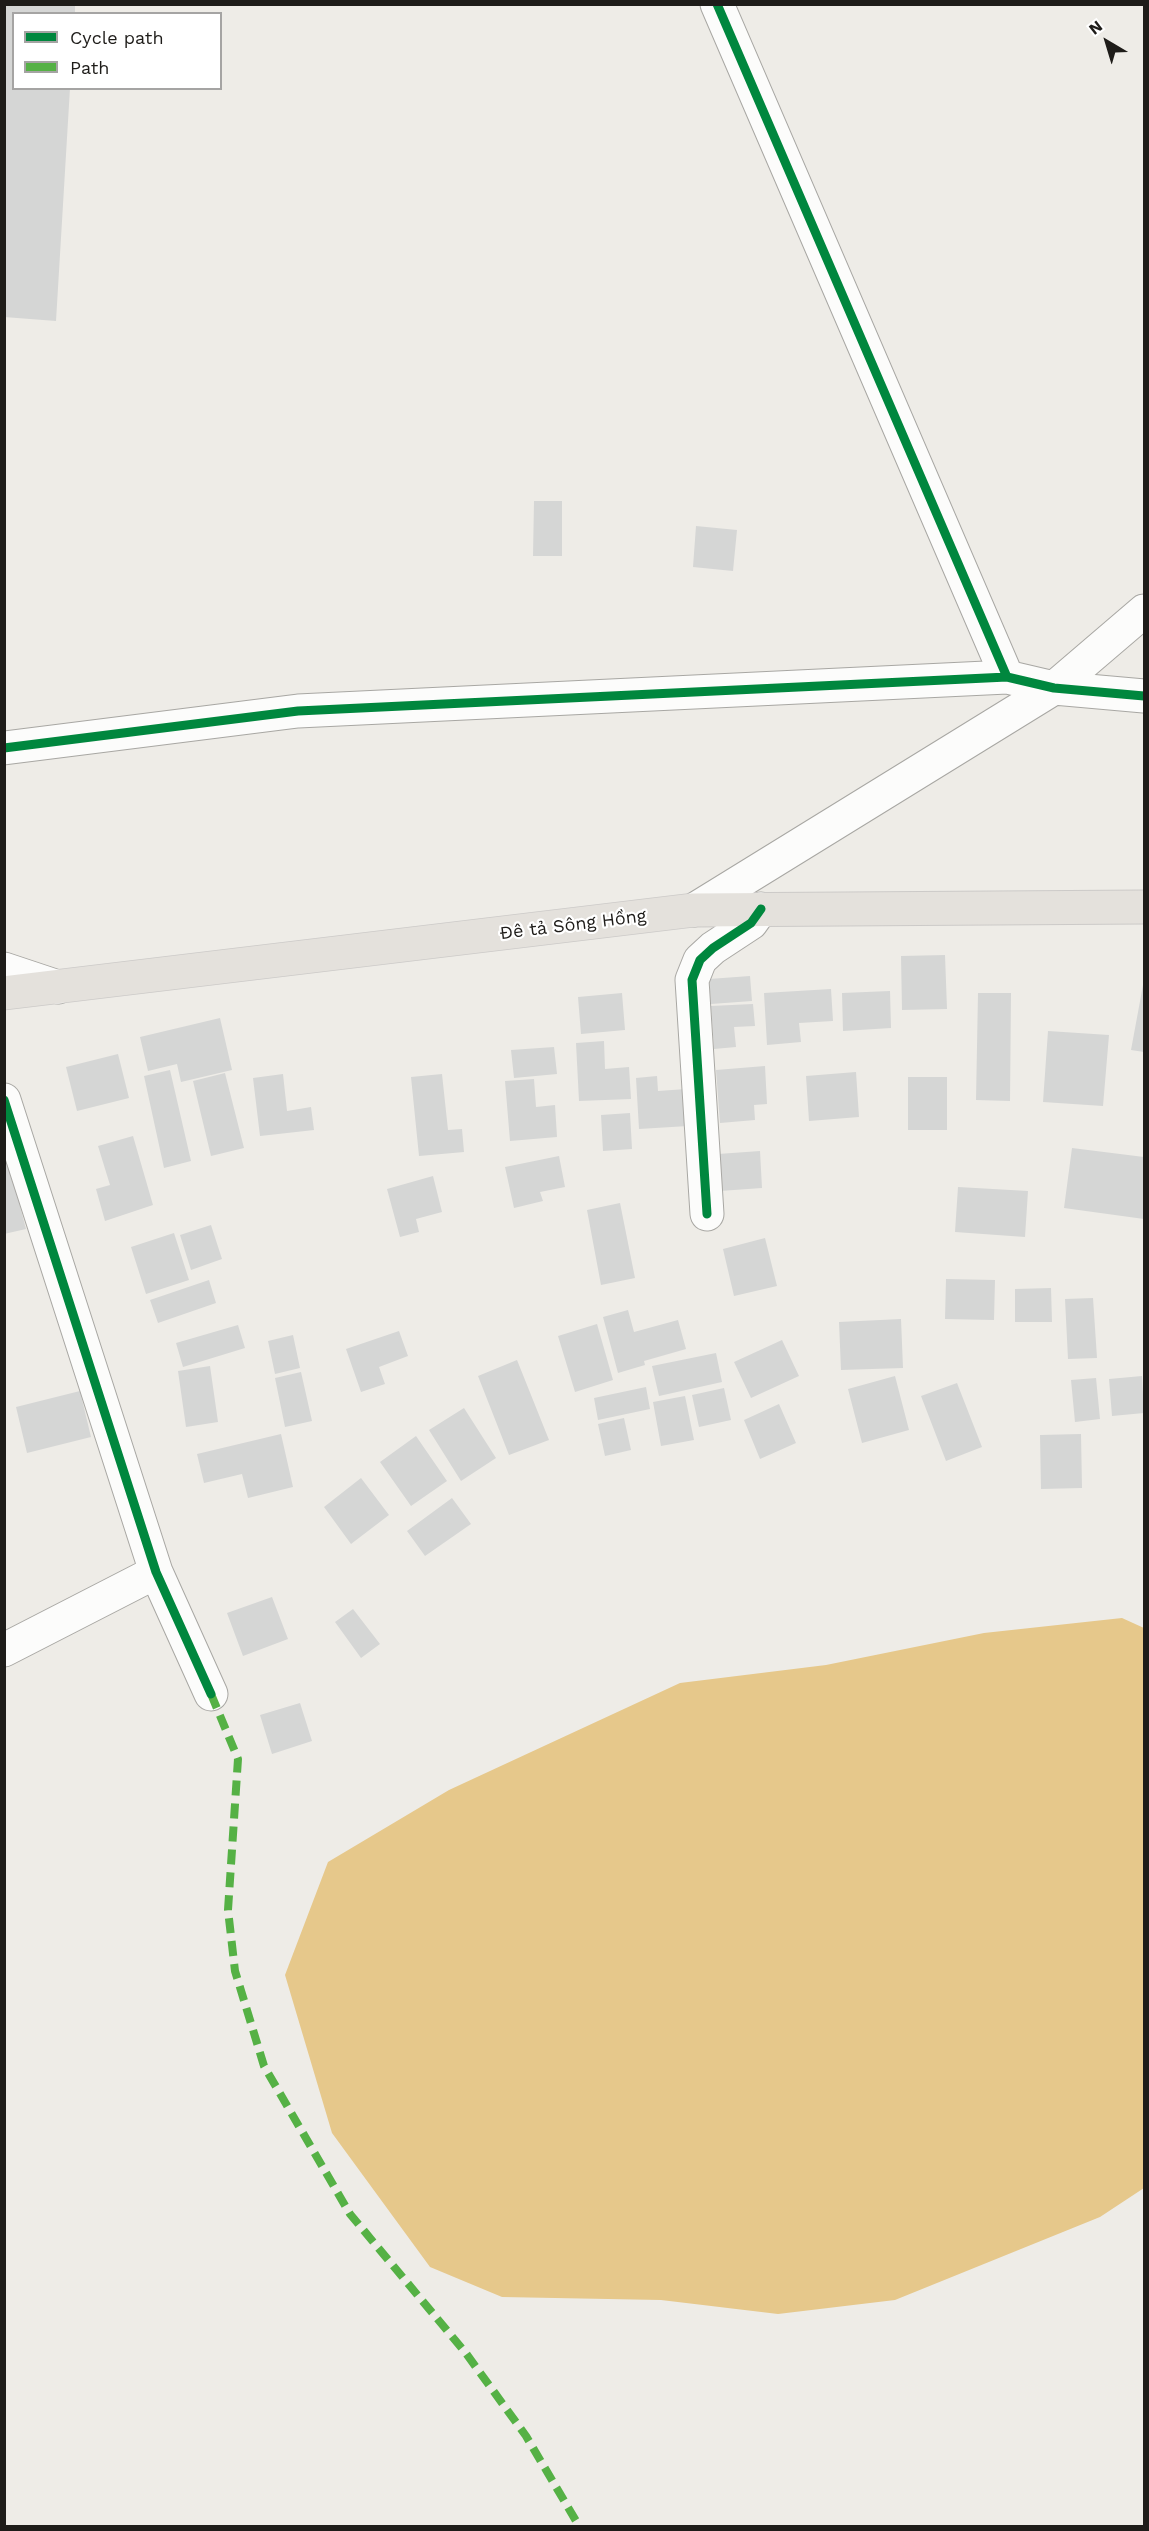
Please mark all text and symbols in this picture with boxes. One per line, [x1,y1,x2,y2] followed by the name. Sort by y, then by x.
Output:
[12,12,222,90] legend
[1077,12,1137,72] north arrow
[1085,16,1106,39] text: N
[70,27,164,48] text: Cycle path
[70,57,110,78] text: Path
[499,905,647,945] street label: Đê tả Sông Hồng

